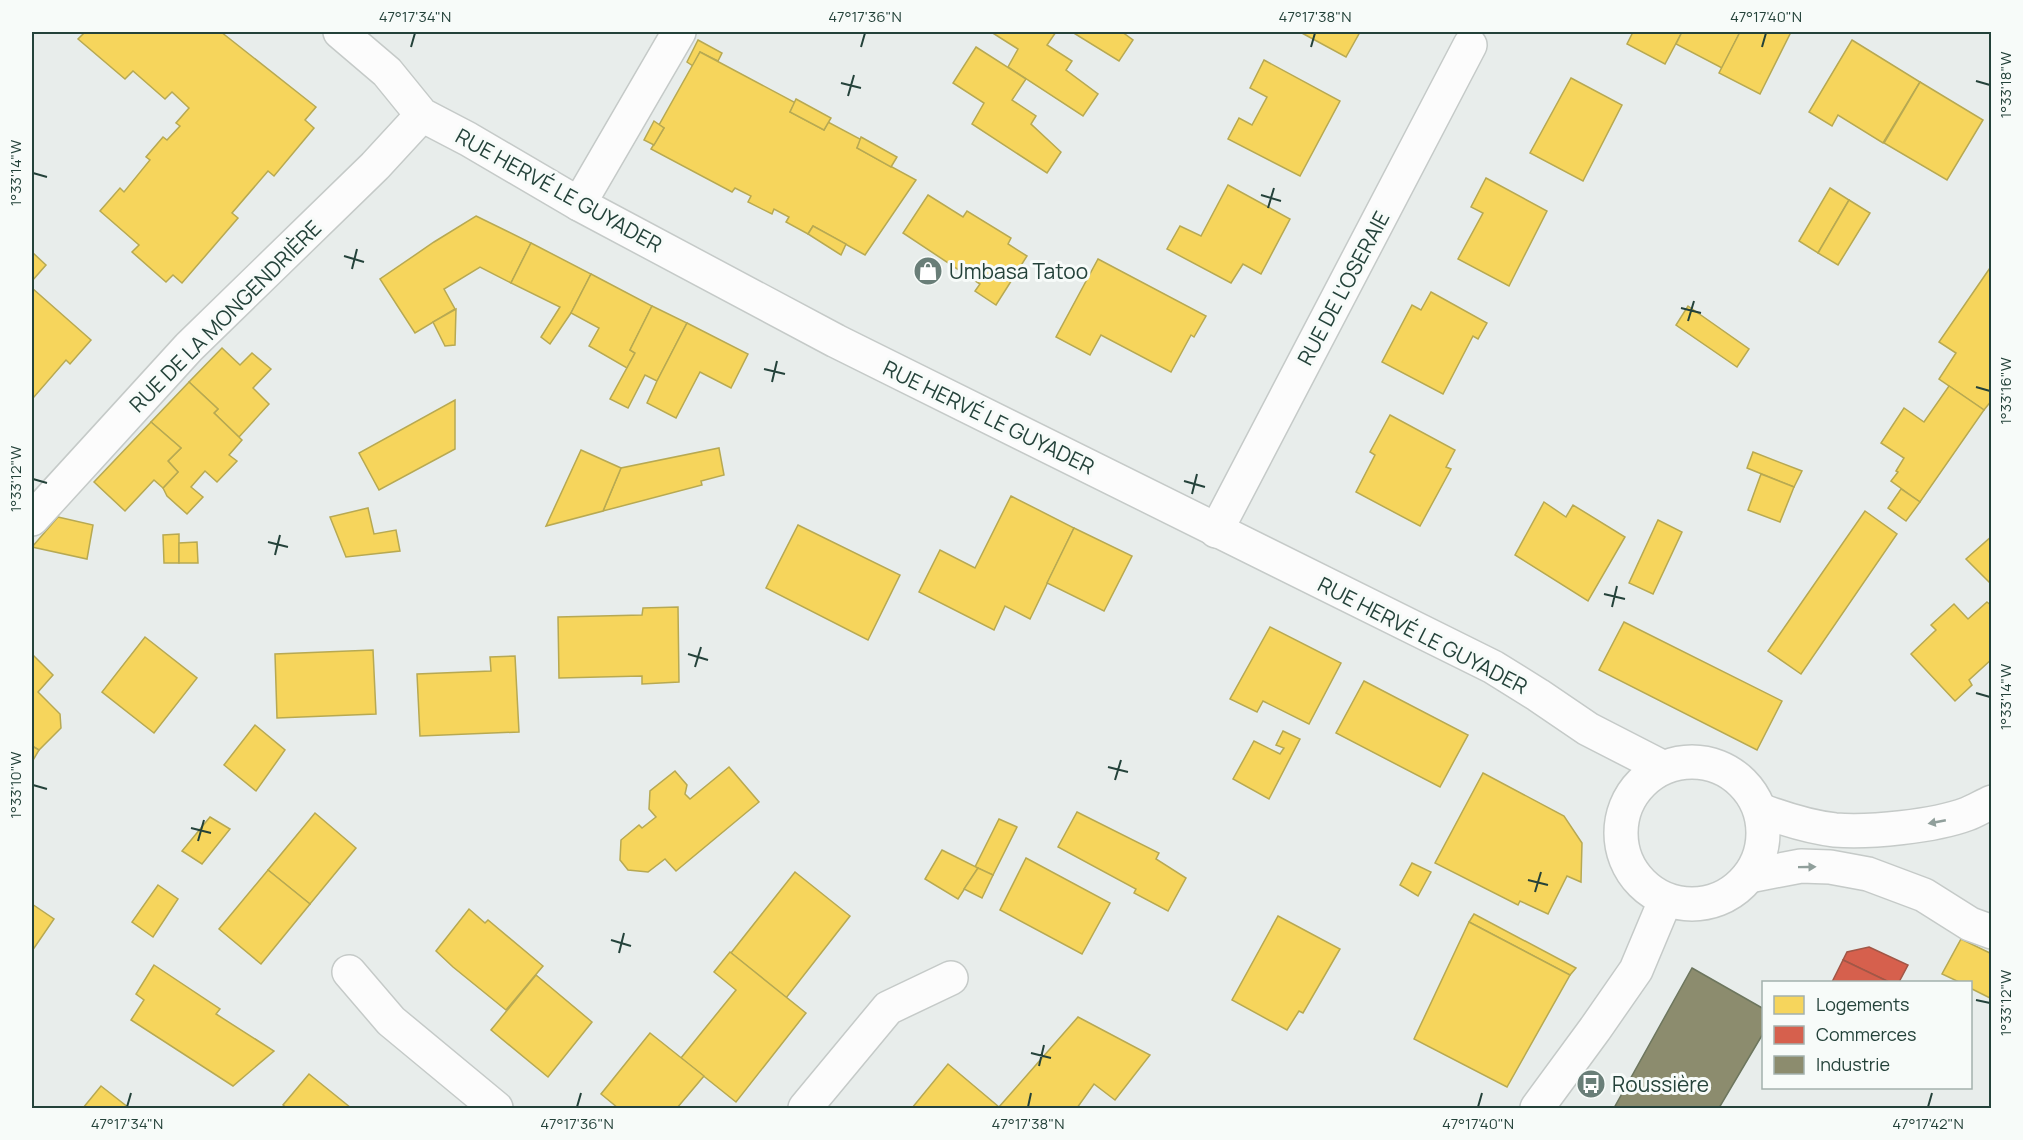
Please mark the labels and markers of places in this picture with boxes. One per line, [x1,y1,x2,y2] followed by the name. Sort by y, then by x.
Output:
[912,255,944,287] shop icon: Umbasa Tatoo
[949,257,1088,285] place label: Umbasa Tatoo
[1575,1068,1607,1100] bus stop icon: Roussière
[1612,1070,1709,1098] place label: Roussière

